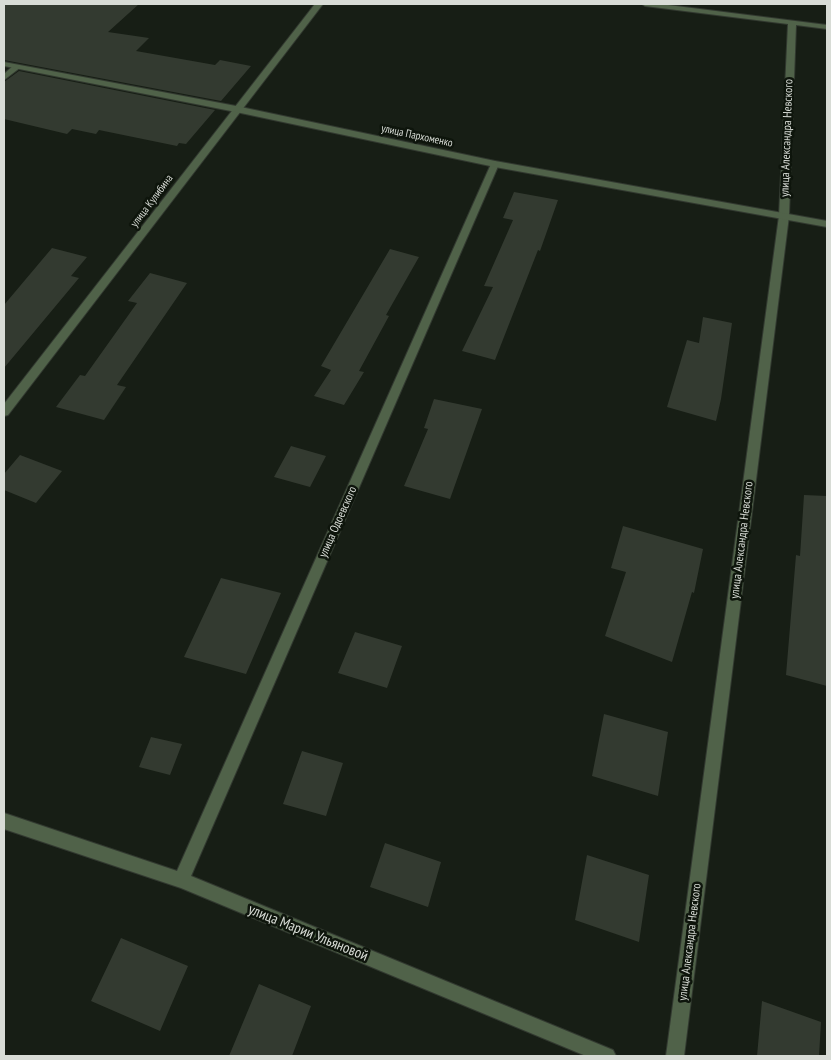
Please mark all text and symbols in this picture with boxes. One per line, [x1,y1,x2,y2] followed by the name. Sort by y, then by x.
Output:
[778,79,796,197] street label: улица Александра Невского
[380,122,454,150] street label: улица Пархоменко
[128,172,176,230] street label: улица Кулибина
[728,481,756,599] street label: улица Александра Невского
[316,484,360,560] street label: улица Одоевского
[676,883,704,1001] street label: улица Александра Невского
[245,901,371,965] street label: улица Марии Ульяновой

